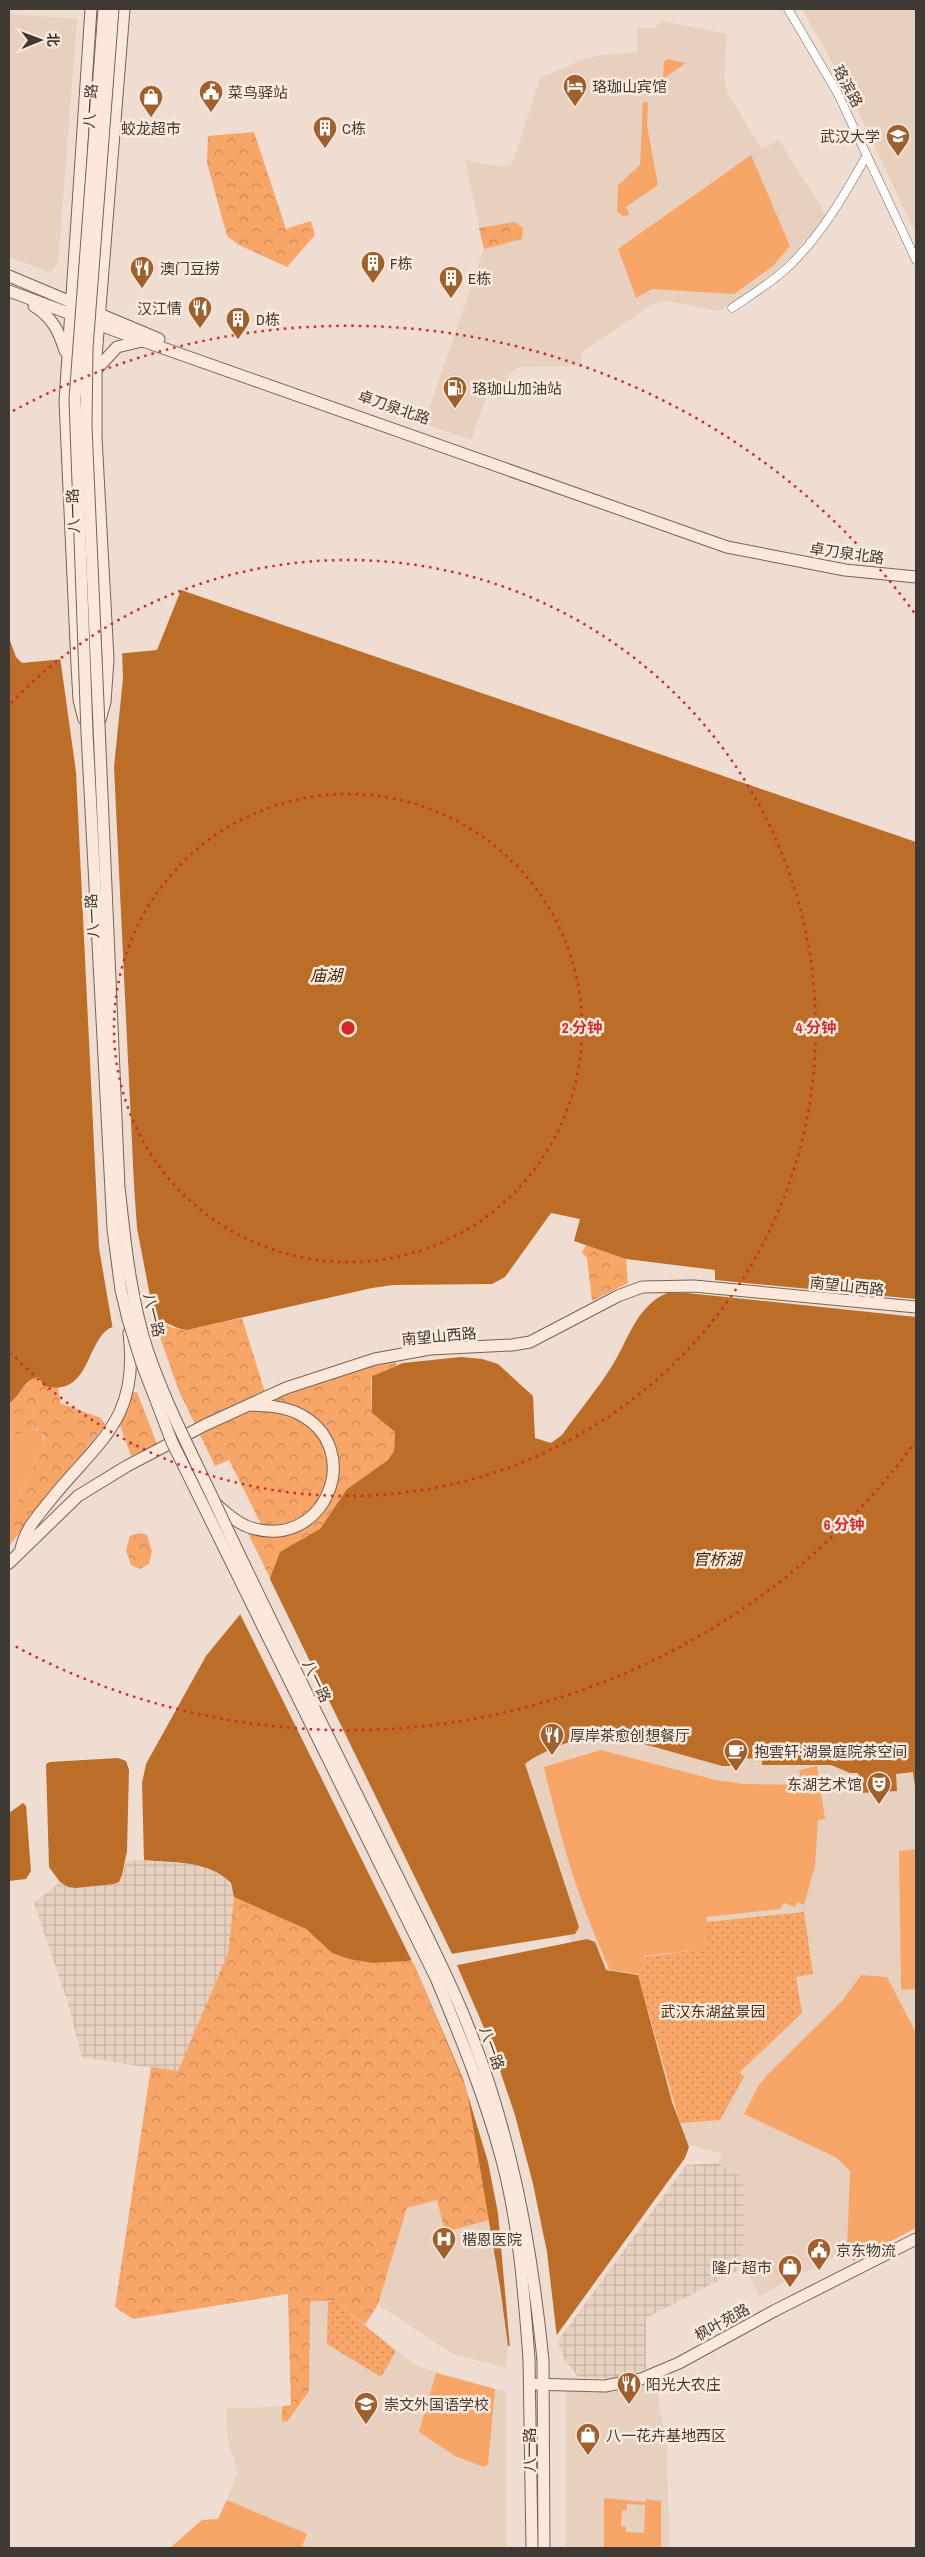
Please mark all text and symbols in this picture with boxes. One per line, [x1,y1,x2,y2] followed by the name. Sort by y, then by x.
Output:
[15,15,65,65] north arrow
[44,33,62,47] text: 北
[828,61,868,111] street label: 珞滨路
[562,73,588,107] hotel icon: 珞珈山宾馆
[592,76,667,97] place label: 珞珈山宾馆
[198,79,224,113] public building icon: 菜鸟驿站
[228,82,288,103] place label: 菜鸟驿站
[78,83,102,129] street label: 八一路
[138,84,164,118] shop icon: 蛟龙超市
[312,115,338,149] building icon: C栋
[121,118,181,139] place label: 蛟龙超市
[342,118,366,139] place label: C栋
[885,123,911,157] school or university icon: 武汉大学
[820,126,880,147] place label: 武汉大学
[360,250,386,284] building icon: F栋
[390,253,413,274] place label: F栋
[129,255,155,289] restaurant icon: 澳门豆捞
[160,258,220,279] place label: 澳门豆捞
[438,265,464,299] building icon: E栋
[468,268,491,289] place label: E栋
[187,295,213,329] restaurant icon: 汉江情
[137,298,182,319] place label: 汉江情
[225,306,251,340] building icon: D栋
[256,309,280,330] place label: D栋
[442,375,468,409] fuel station icon: 珞珈山加油站
[472,378,562,399] place label: 珞珈山加油站
[355,385,433,429] street label: 卓刀泉北路
[62,488,84,534] street label: 八一路
[808,537,886,569] street label: 卓刀泉北路
[80,893,104,939] street label: 八一路
[310,964,345,986] water label: 庙湖
[562,1017,602,1038] text: 2 分钟
[796,1017,836,1038] text: 4 分钟
[339,1019,357,1037] centre of rings
[809,1272,885,1300] street label: 南望山西路
[138,1291,170,1339] street label: 八一路
[401,1322,477,1350] street label: 南望山西路
[824,1514,864,1535] text: 6 分钟
[693,1548,744,1570] water label: 官桥湖
[298,1656,336,1706] street label: 八一路
[539,1722,565,1756] restaurant icon: 厚岸茶愈创想餐厅
[570,1725,690,1746] place label: 厚岸茶愈创想餐厅
[723,1738,749,1772] cafe icon: 抱雲轩·湖景庭院茶空间
[754,1741,907,1762] place label: 抱雲轩·湖景庭院茶空间
[866,1771,892,1805] theatre icon: 东湖艺术馆
[787,1774,862,1795] place label: 东湖艺术馆
[660,2001,766,2022] park label: 武汉东湖盆景园
[474,2023,510,2073] street label: 八一路
[431,2226,457,2260] hospital icon: 楷恩医院
[462,2229,522,2250] place label: 楷恩医院
[806,2237,832,2271] public building icon: 京东物流
[836,2240,896,2261] place label: 京东物流
[777,2254,803,2288] shop icon: 隆广超市
[712,2257,772,2278] place label: 隆广超市
[691,2298,753,2346] street label: 枫叶苑路
[616,2371,642,2405] restaurant icon: 阳光大农庄
[646,2374,721,2395] place label: 阳光大农庄
[353,2391,379,2425] school or university icon: 崇文外国语学校
[384,2394,489,2415] place label: 崇文外国语学校
[575,2422,601,2456] shop icon: 八一花卉基地西区
[606,2425,726,2446] place label: 八一花卉基地西区
[519,2427,540,2473] street label: 八一路

